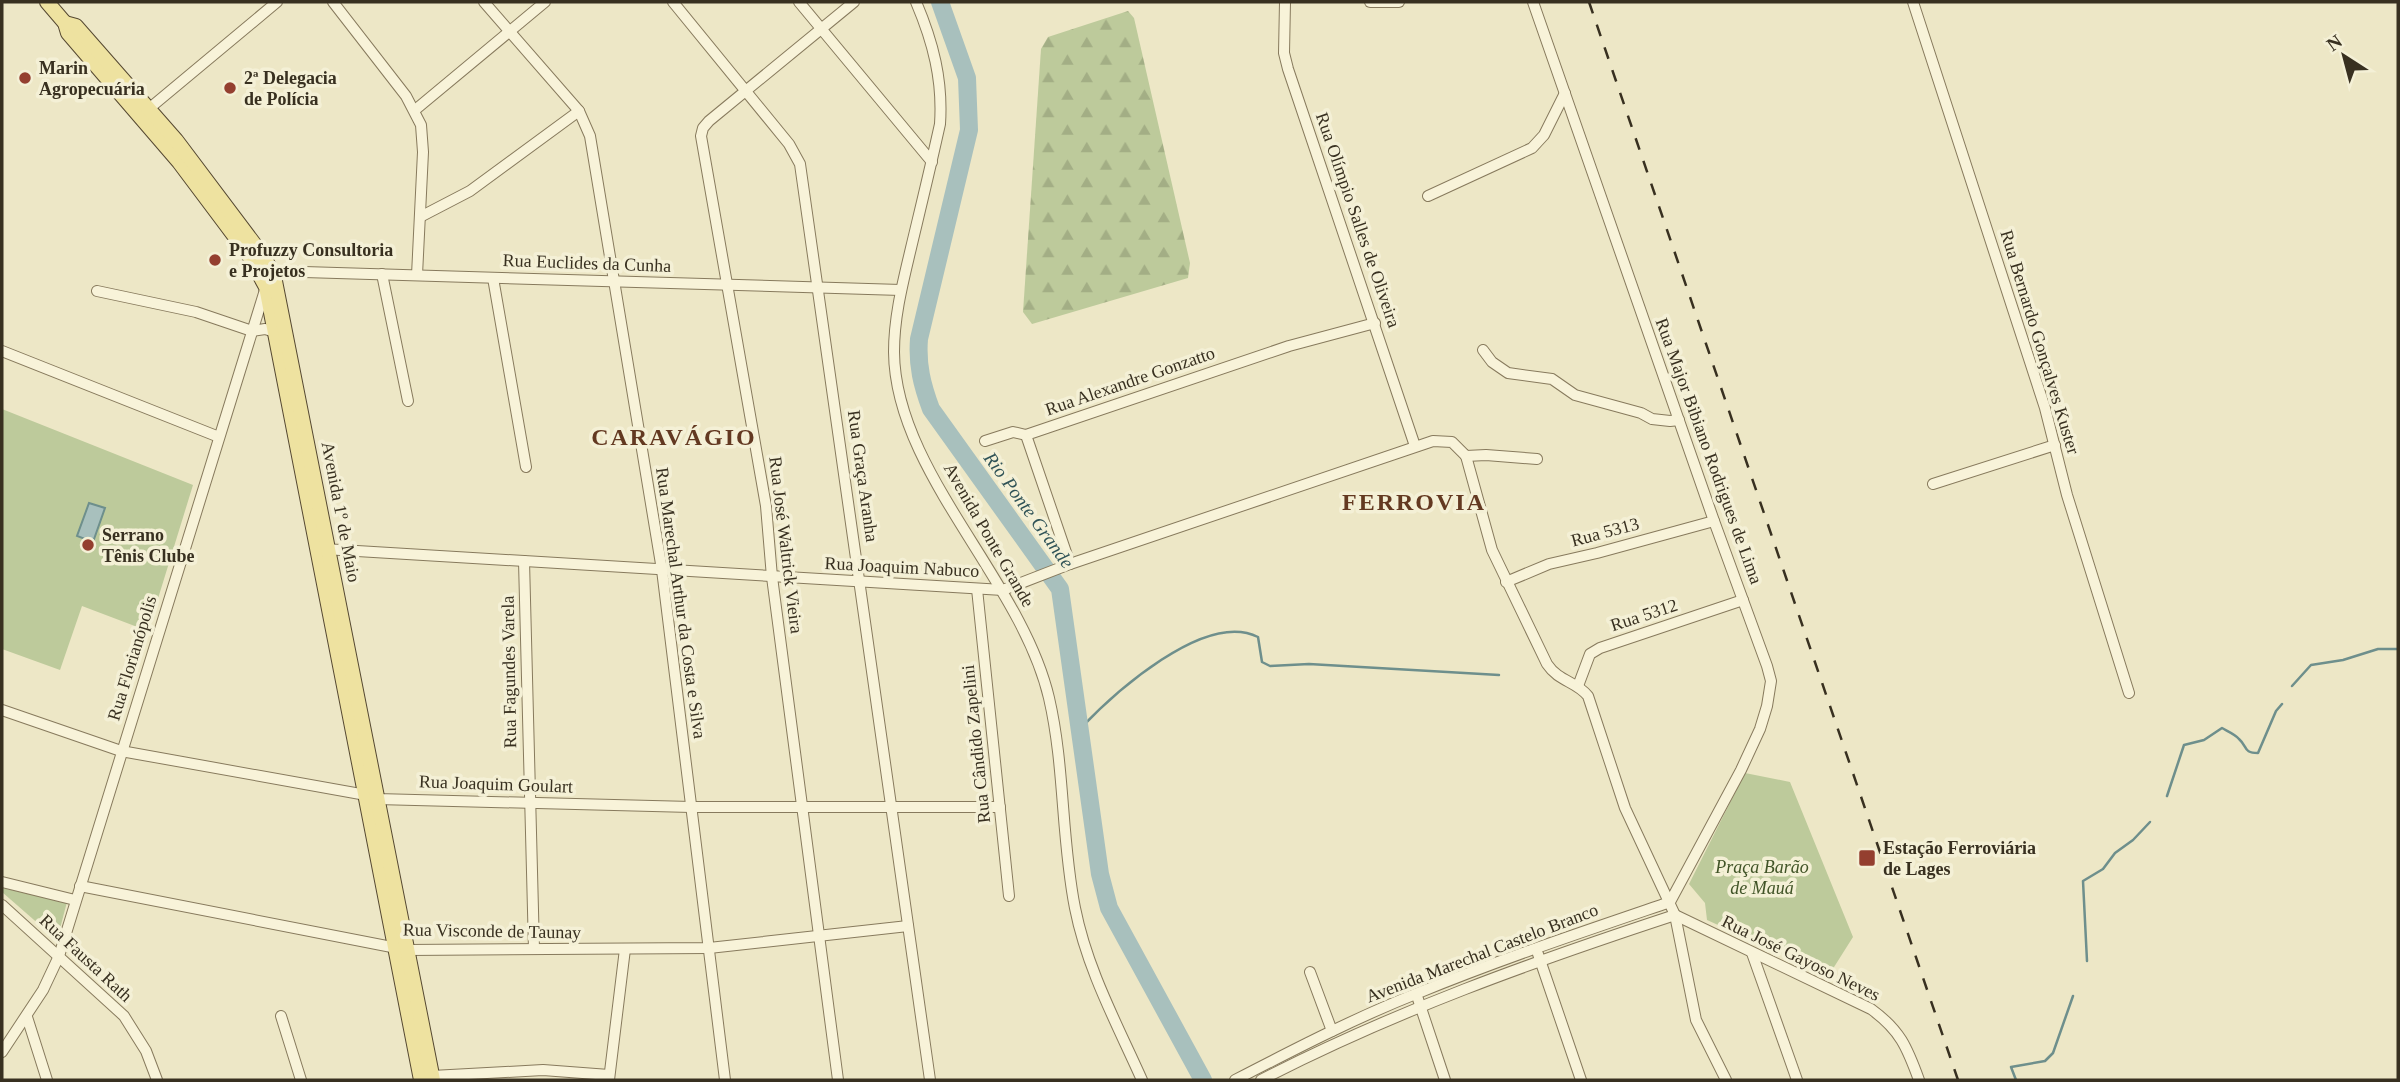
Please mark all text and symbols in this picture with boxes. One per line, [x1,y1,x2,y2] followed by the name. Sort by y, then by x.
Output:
[2309,21,2379,91] north arrow
[2323,30,2346,55] text: N
[39,58,145,99] place label: Marin Agropecuária
[244,68,337,109] place label: 2ª Delegacia de Polícia
[17,70,33,86] marker: Marin Agropecuária
[222,80,238,96] marker: 2ª Delegacia de Polícia
[1312,110,1404,330] street label: Rua Olímpio Salles de Oliveira
[1996,227,2084,457] street label: Rua Bernardo Gonçalves Kuster
[229,240,393,281] place label: Profuzzy Consultoria e Projetos
[502,250,672,276] street label: Rua Euclides da Cunha
[207,252,223,268] marker: Profuzzy Consultoria e Projetos
[1651,315,1767,587] street label: Rua Major Bibiano Rodrigues de Lima
[1043,343,1217,419] street label: Rua Alexandre Gonzatto
[844,409,882,543] street label: Rua Graça Aranha
[591,424,757,450] district label: CARAVÁGIO
[318,440,364,584] street label: Avenida 1º de Maio
[979,447,1078,572] water label: Rio Ponte Grande
[765,455,807,635] street label: Rua José Waltrick Vieira
[940,460,1038,610] street label: Avenida Ponte Grande
[652,466,710,740] street label: Rua Marechal Arthur da Costa e Silva
[1342,489,1486,515] district label: FERROVIA
[1569,513,1641,551] street label: Rua 5313
[102,525,195,566] place label: Serrano Tênis Clube
[80,537,96,553] marker: Serrano Tênis Clube
[824,553,980,581] street label: Rua Joaquim Nabuco
[104,593,160,723] street label: Rua Florianópolis
[1608,595,1680,635] street label: Rua 5312
[498,596,520,748] street label: Rua Fagundes Varela
[958,664,994,824] street label: Rua Cândido Zapelini
[419,771,573,797] street label: Rua Joaquim Goulart
[1883,838,2036,879] place label: Estação Ferroviária de Lages
[1857,848,1877,868] marker: Estação Ferroviária de Lages
[1714,857,1809,898] park label: Praça Barão de Mauá
[1363,899,1601,1007] street label: Avenida Marechal Castelo Branco
[36,910,136,1006] street label: Rua Fausta Rath
[1719,911,1883,1005] street label: Rua José Gayoso Neves
[403,919,581,943] street label: Rua Visconde de Taunay

